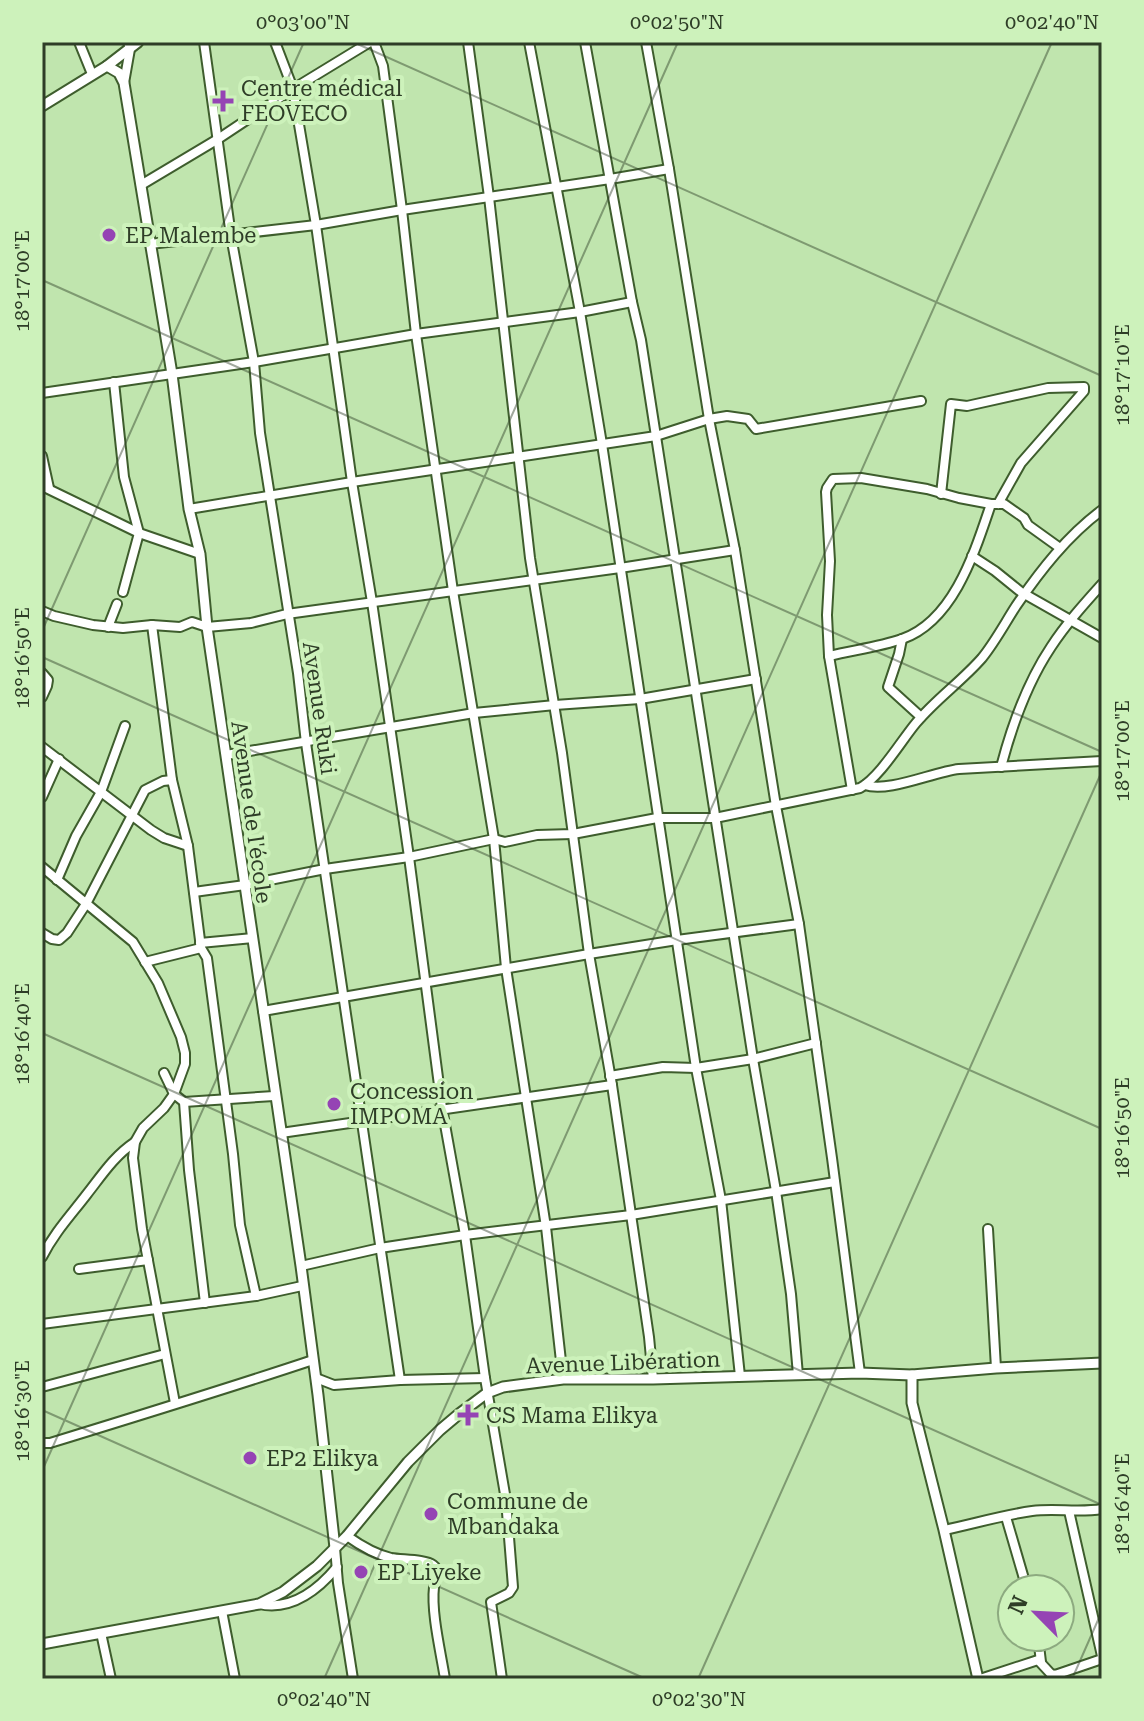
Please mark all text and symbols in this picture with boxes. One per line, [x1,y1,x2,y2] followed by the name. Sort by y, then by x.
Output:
[256,10,350,34] text: 0°03'00"N
[630,10,724,34] text: 0°02'50"N
[1005,10,1099,34] text: 0°02'40"N
[241,76,402,126] place label: Centre médical FEOVECO
[212,90,234,112] marker: Centre médical FEOVECO
[125,223,256,248] place label: EP Malembe
[100,226,118,244] marker: EP Malembe
[10,230,34,332] text: 18°17'00"E
[1110,324,1134,426] text: 18°17'10"E
[10,607,34,709] text: 18°16'50"E
[298,640,341,776] street label: Avenue Ruki
[1110,700,1134,802] text: 18°17'00"E
[226,719,277,905] street label: Avenue de l'école
[10,983,34,1085] text: 18°16'40"E
[1110,1077,1134,1179] text: 18°16'50"E
[350,1079,473,1129] place label: Concession IMPOMA
[325,1095,343,1113] marker: Concession IMPOMA
[525,1347,721,1378] street label: Avenue Libération
[10,1360,34,1462] text: 18°16'30"E
[486,1403,658,1428] place label: CS Mama Elikya
[457,1404,479,1426] marker: CS Mama Elikya
[266,1446,378,1471] place label: EP2 Elikya
[241,1449,259,1467] marker: EP2 Elikya
[1110,1453,1134,1555] text: 18°16'40"E
[447,1489,588,1539] place label: Commune de Mbandaka
[422,1505,440,1523] marker: Commune de Mbandaka
[377,1560,481,1585] place label: EP Liyeke
[352,1563,370,1581] marker: EP Liyeke
[996,1573,1076,1653] north arrow
[1003,1592,1033,1618] text: N
[277,1687,371,1711] text: 0°02'40"N
[652,1687,746,1711] text: 0°02'30"N

